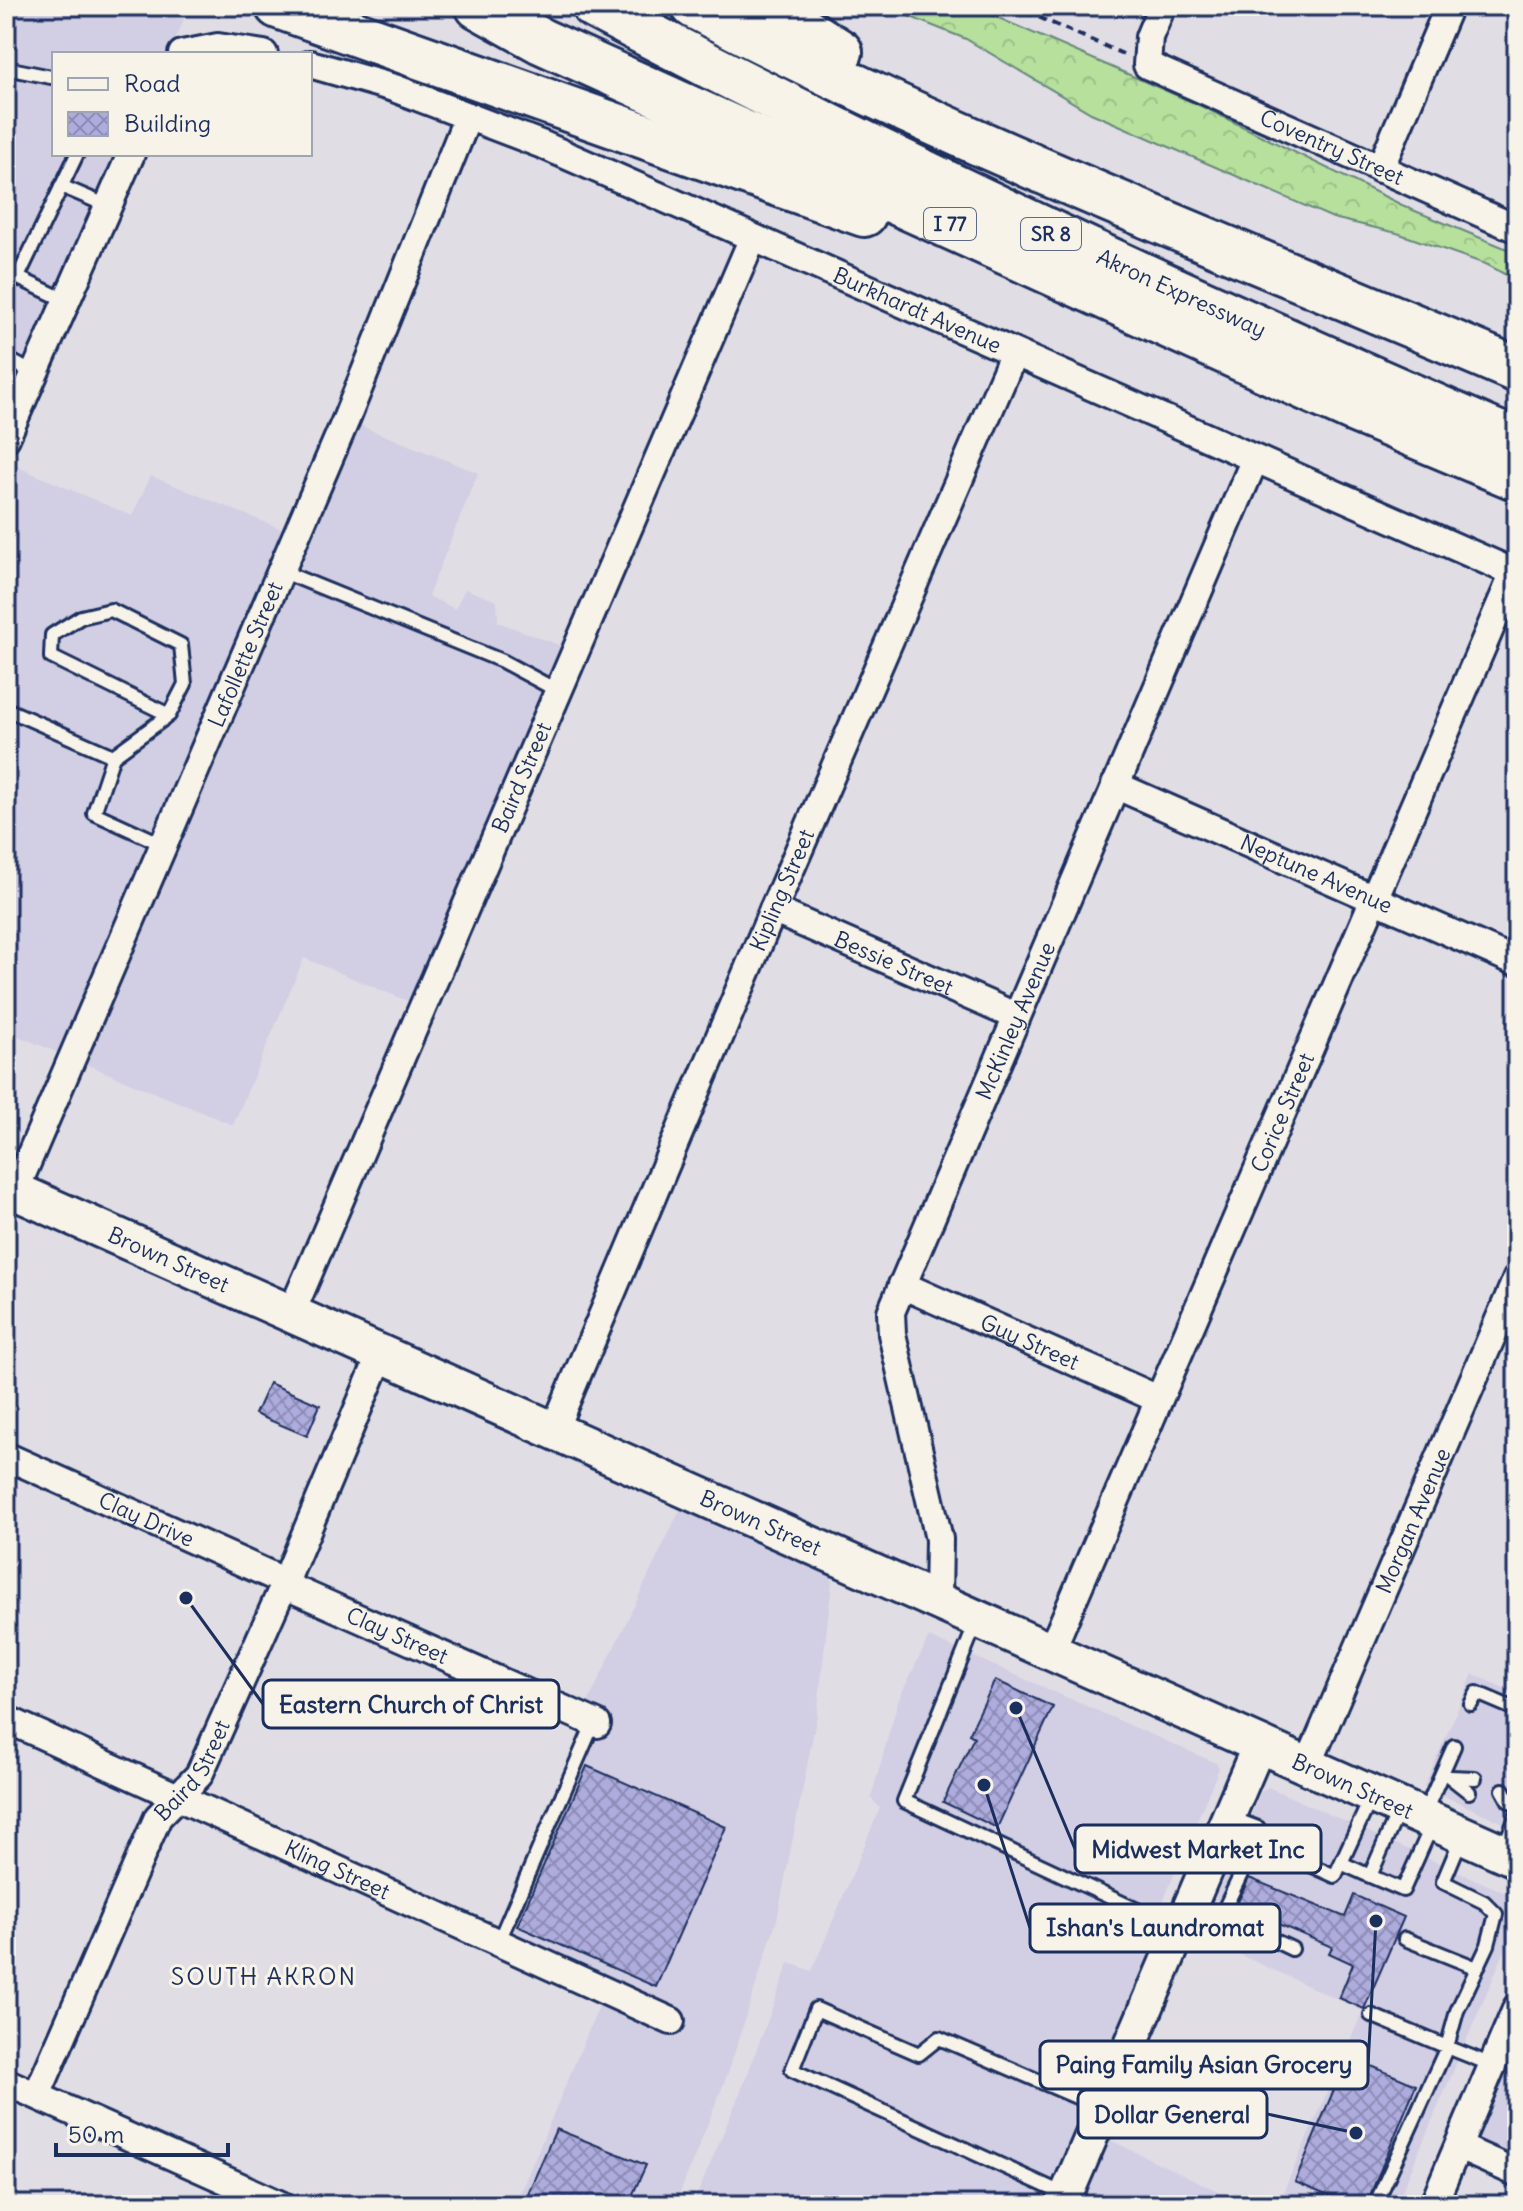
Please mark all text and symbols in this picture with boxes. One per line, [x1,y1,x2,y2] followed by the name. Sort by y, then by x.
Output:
[52,52,312,156] legend
[124,68,180,98] text: Road
[1256,103,1408,191] street label: Coventry Street
[124,108,211,138] text: Building
[924,208,976,240] road number: I 77
[1021,218,1081,250] road number: SR 8
[1092,242,1271,344] street label: Akron Expressway
[829,261,1006,359] street label: Burkhardt Avenue
[202,577,289,731] street label: Lafollette Street
[485,718,557,837] street label: Baird Street
[743,825,820,955] street label: Kipling Street
[1236,828,1397,919] street label: Neptune Avenue
[830,925,958,1001] street label: Bessie Street
[969,938,1061,1104] street label: McKinley Avenue
[1244,1049,1320,1177] street label: Corice Street
[104,1220,234,1298] street label: Brown Street
[976,1308,1084,1376] street label: Guy Street
[1369,1444,1456,1597] street label: Morgan Avenue
[696,1484,826,1562] street label: Brown Street
[94,1486,199,1553] street label: Clay Drive
[342,1601,453,1670] street label: Clay Street
[263,1680,559,1728] callout: Eastern Church of Christ
[279,1689,544,1719] text: Eastern Church of Christ
[148,1716,236,1827] street label: Baird Street
[1288,1747,1418,1825] street label: Brown Street
[1075,1825,1321,1873] callout: Midwest Market Inc
[280,1834,394,1906] street label: Kling Street
[1091,1834,1305,1864] text: Midwest Market Inc
[1030,1904,1280,1952] callout: Ishan's Laundromat
[1046,1912,1265,1942] text: Ishan's Laundromat
[171,1961,357,1991] district label: SOUTH AKRON
[1040,2041,1368,2089] callout: Paing Family Asian Grocery
[1056,2049,1352,2079] text: Paing Family Asian Grocery
[1078,2090,1267,2138] callout: Dollar General
[1094,2099,1250,2129] text: Dollar General
[56,2107,228,2157] scale bar
[68,2119,124,2149] text: 50 m

